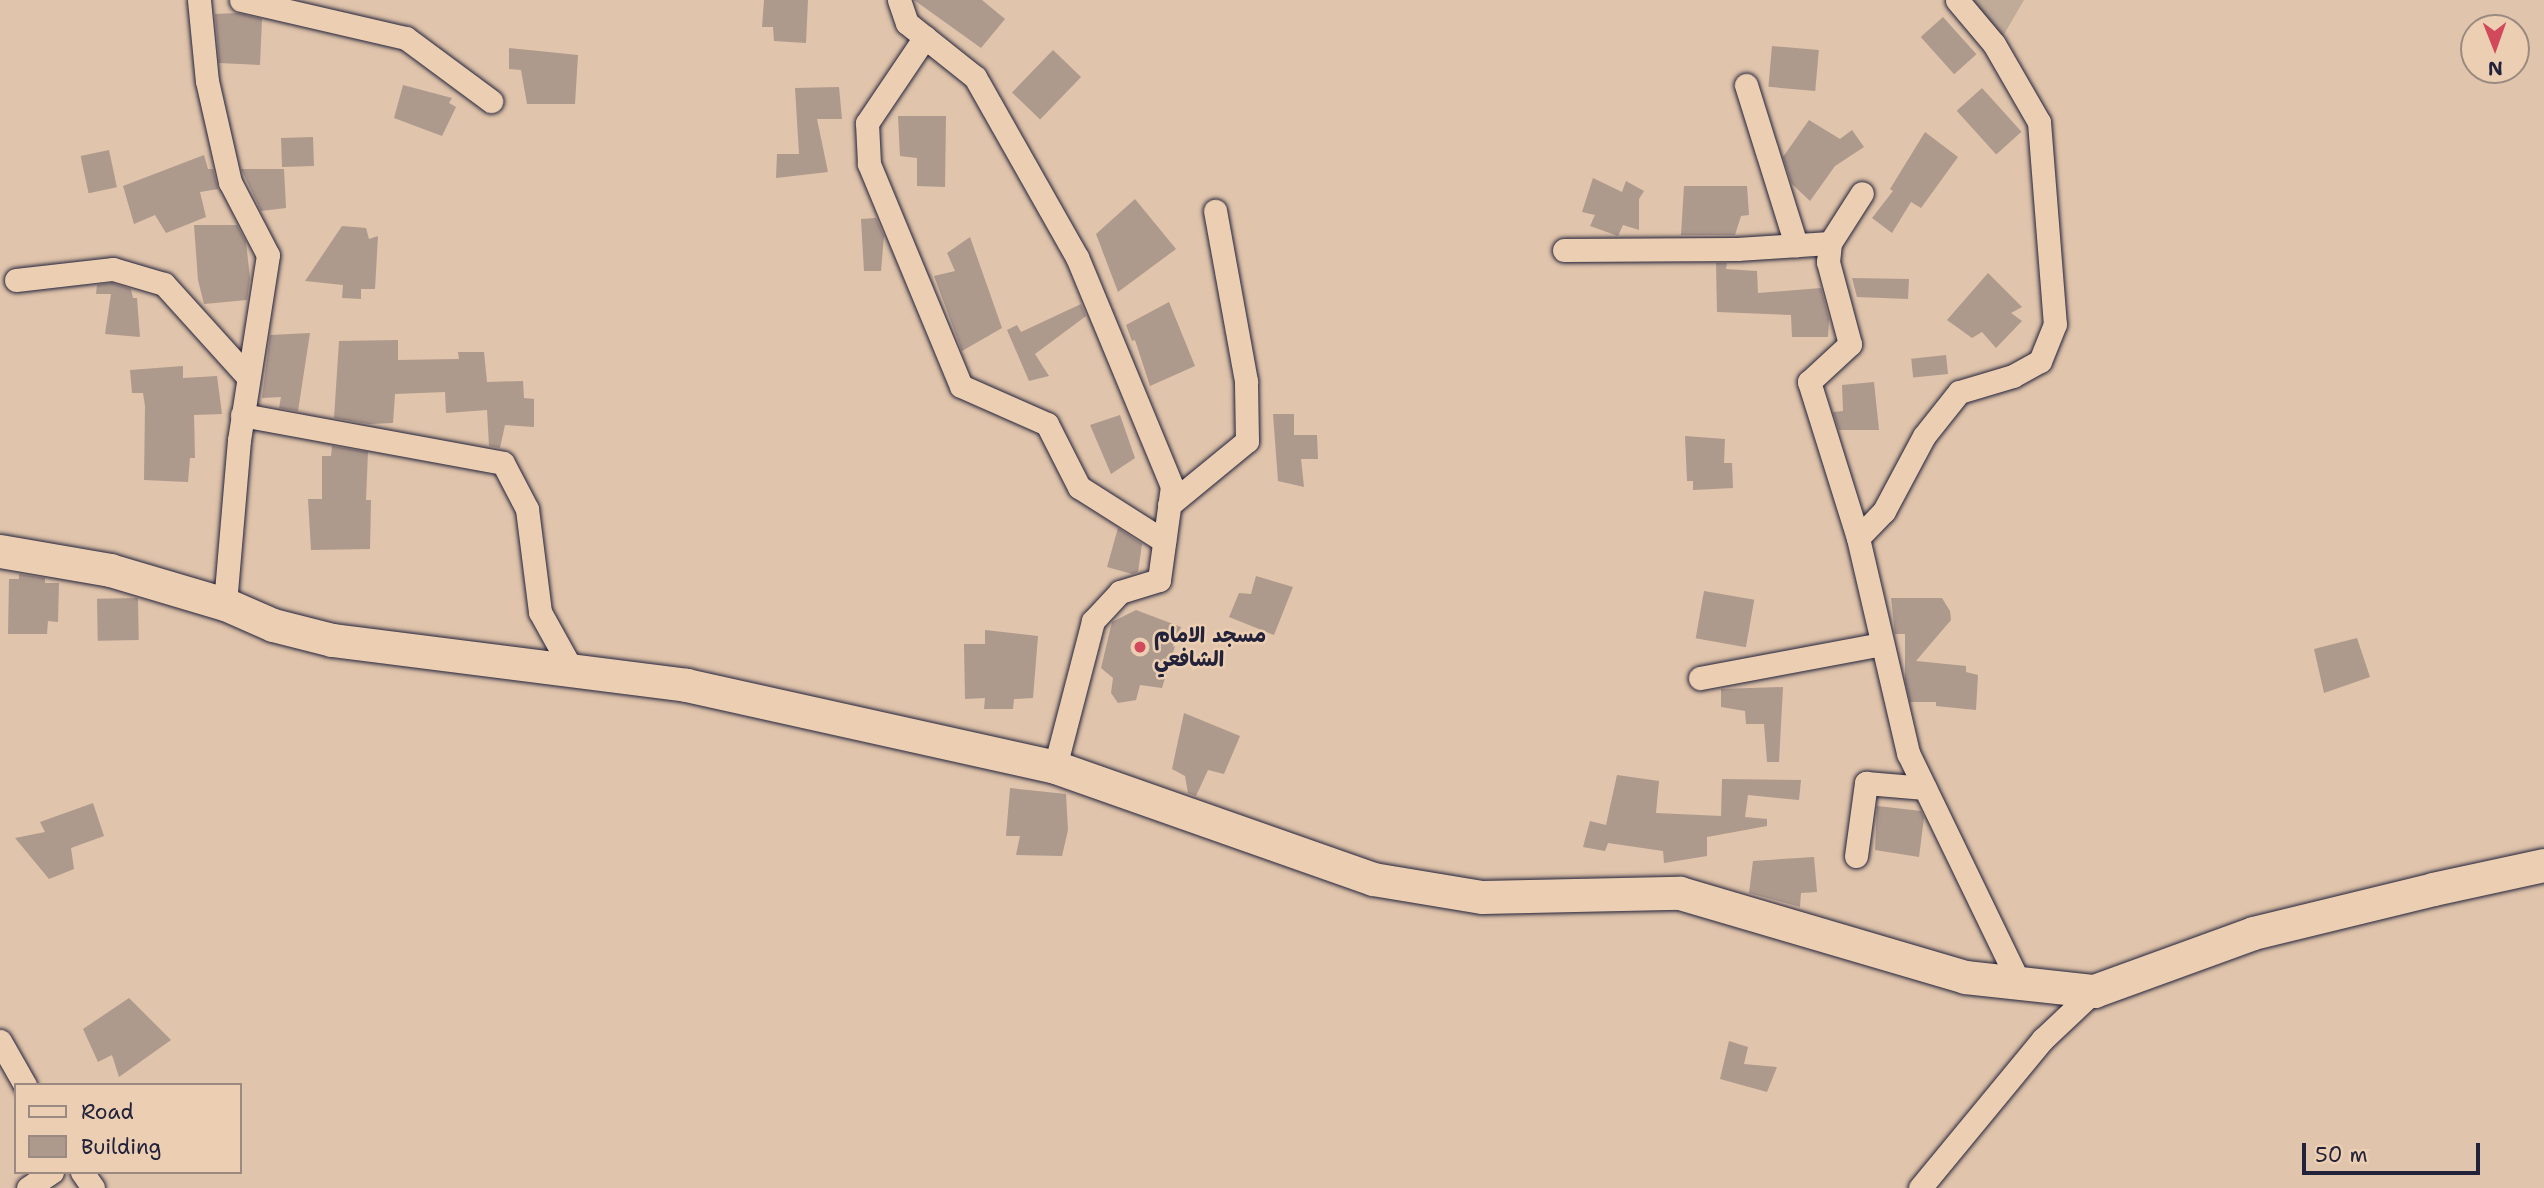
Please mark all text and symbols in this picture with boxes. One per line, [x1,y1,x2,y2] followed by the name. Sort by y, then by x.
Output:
[2460,14,2530,84] north arrow
[2488,56,2503,81] text: N
[1154,622,1266,672] place label: مسجد الامام الشافعي
[1132,639,1148,655] marker: مسجد الامام الشافعي
[14,1083,242,1174] legend
[81,1098,134,1126] text: Road
[2306,1128,2484,1172] scale bar
[81,1133,161,1161] text: Building
[2315,1141,2368,1169] text: 50 m

